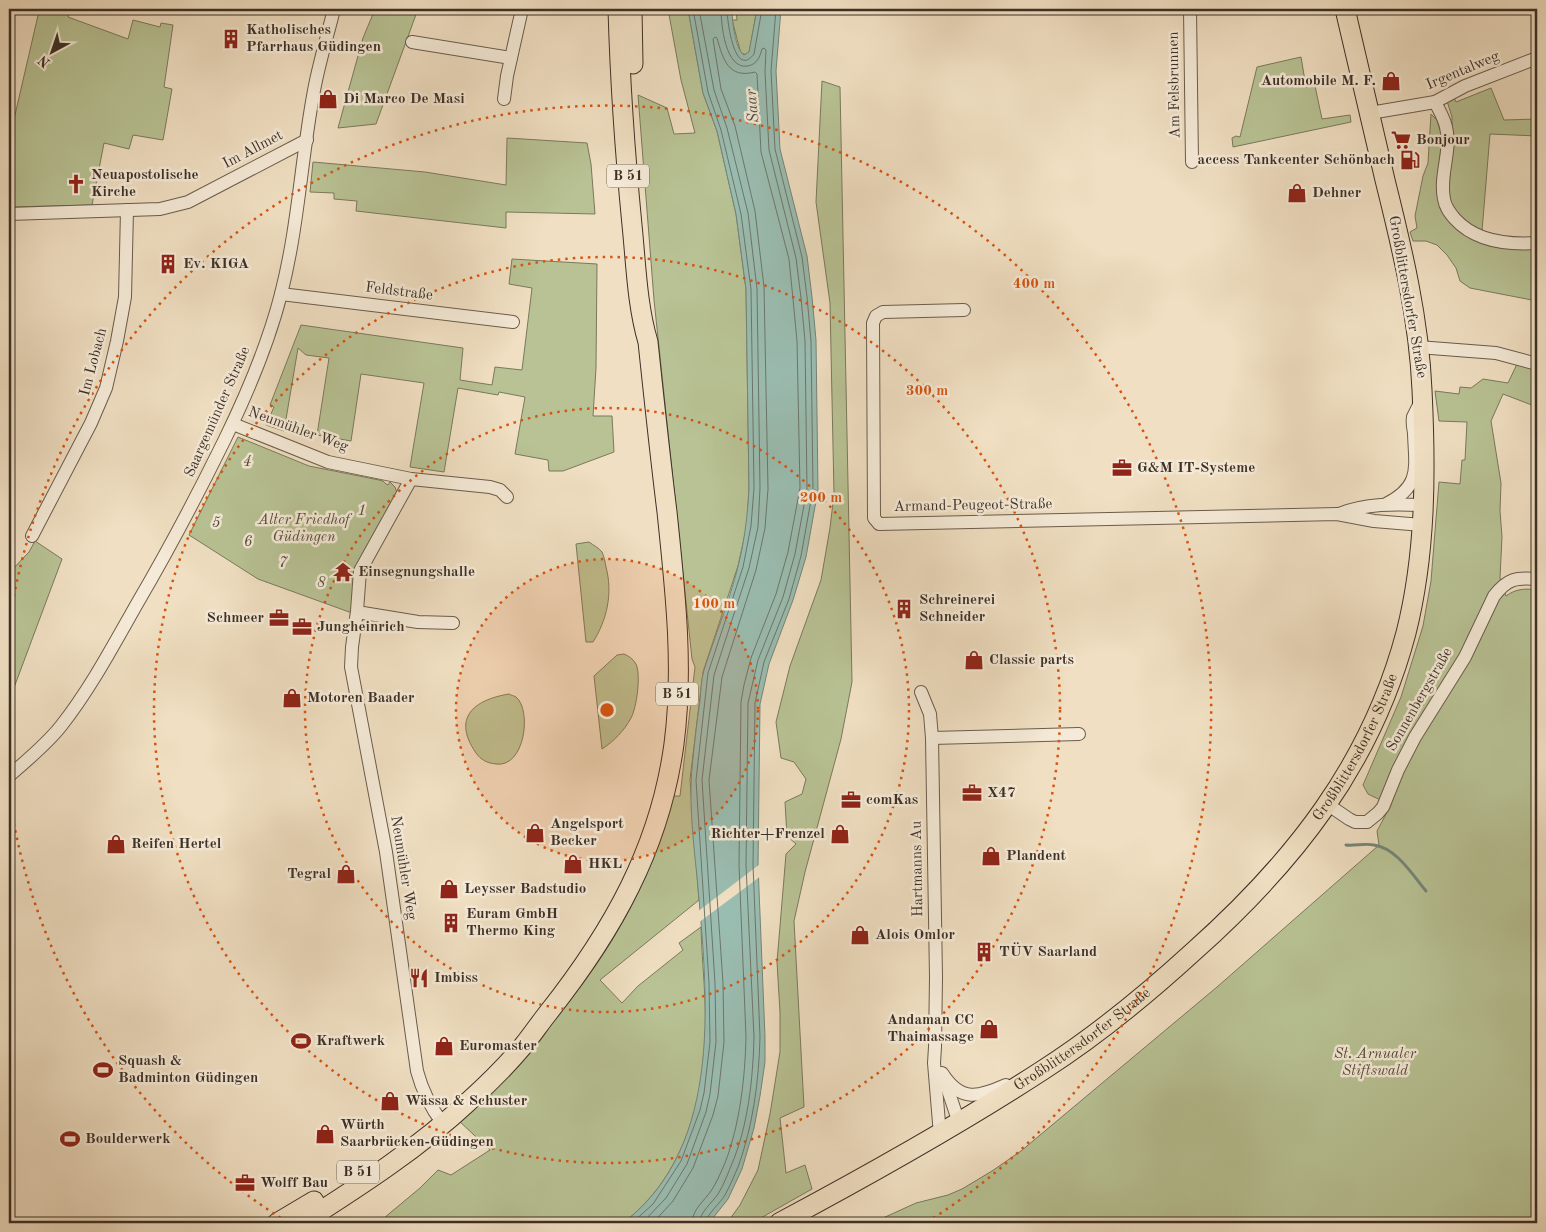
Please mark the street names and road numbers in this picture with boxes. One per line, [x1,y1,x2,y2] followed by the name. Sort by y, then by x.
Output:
[1167,31,1183,139] street label: Am Felsbrunnen
[1424,49,1502,93] street label: Irgentalweg
[221,128,285,172] street label: Im Allmet
[607,165,649,188] road number: B 51
[1385,215,1429,379] street label: Großblittersdorfer Straße
[364,280,434,304] street label: Feldstraße
[78,327,110,397] street label: Im Lobach
[182,344,254,480] street label: Saargemünder Straße
[246,405,350,455] street label: Neumühler Weg
[893,497,1053,515] street label: Armand-Peugeot-Straße
[1384,646,1456,754] street label: Sonnenbergstraße
[1310,672,1400,824] street label: Großblittersdorfer Straße
[656,682,698,706] road number: B 51
[387,815,419,921] street label: Neumühler Weg
[910,821,926,917] street label: Hartmanns Au
[1011,985,1154,1094] street label: Großblittersdorfer Straße
[337,1160,379,1184] road number: B 51

